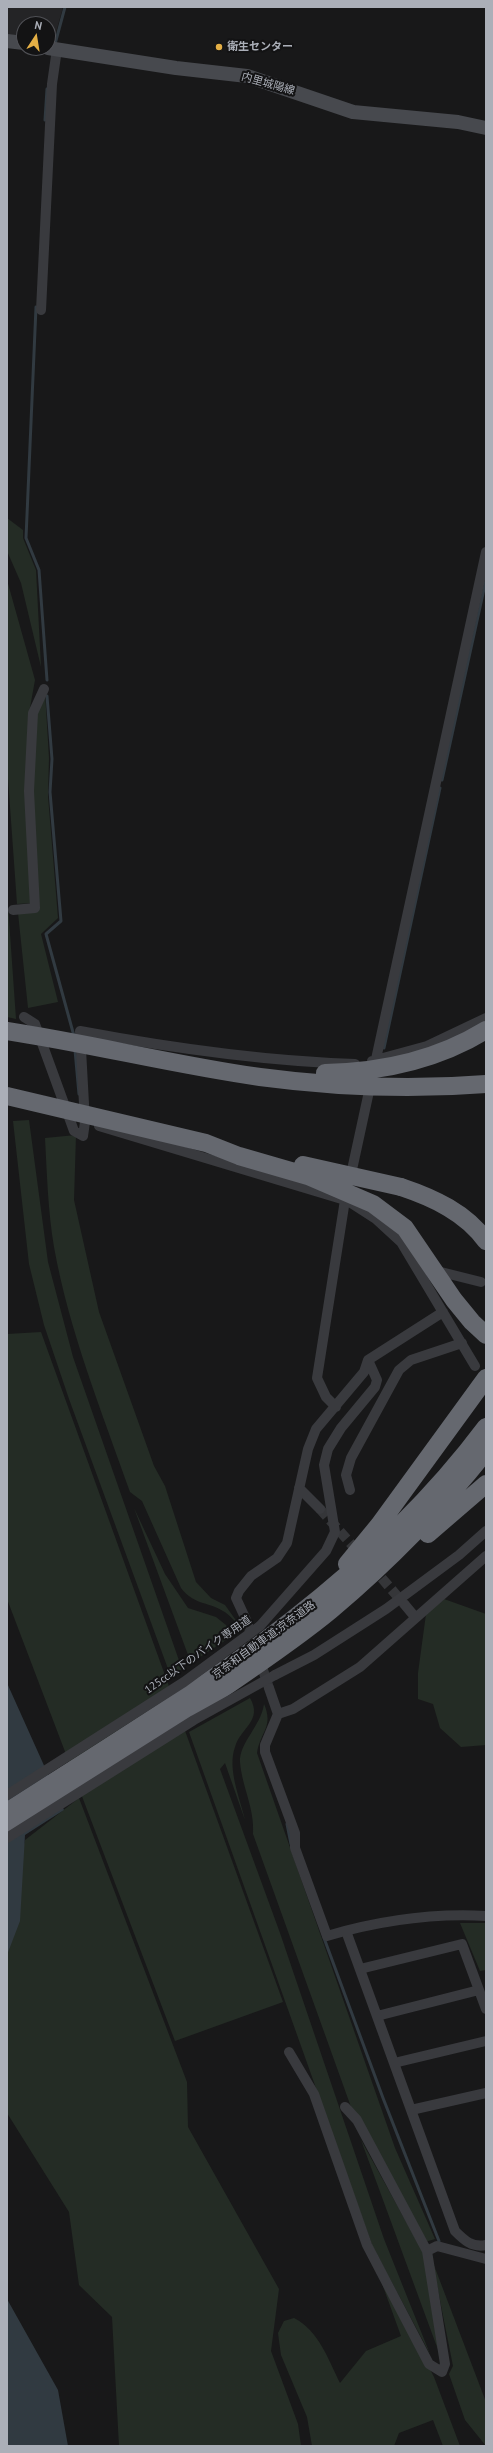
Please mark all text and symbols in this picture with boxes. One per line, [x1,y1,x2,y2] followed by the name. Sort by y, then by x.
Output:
[16,16,56,56] north arrow
[33,18,43,33] text: N
[227,40,293,54] place label: 衛生センター
[214,42,224,52] marker: 衛生センター
[240,70,296,98] street label: 内里城陽線
[210,1598,318,1682] street label: 京奈和自動車道;京奈道路
[142,1613,254,1697] street label: 125cc以下のバイク専用道

